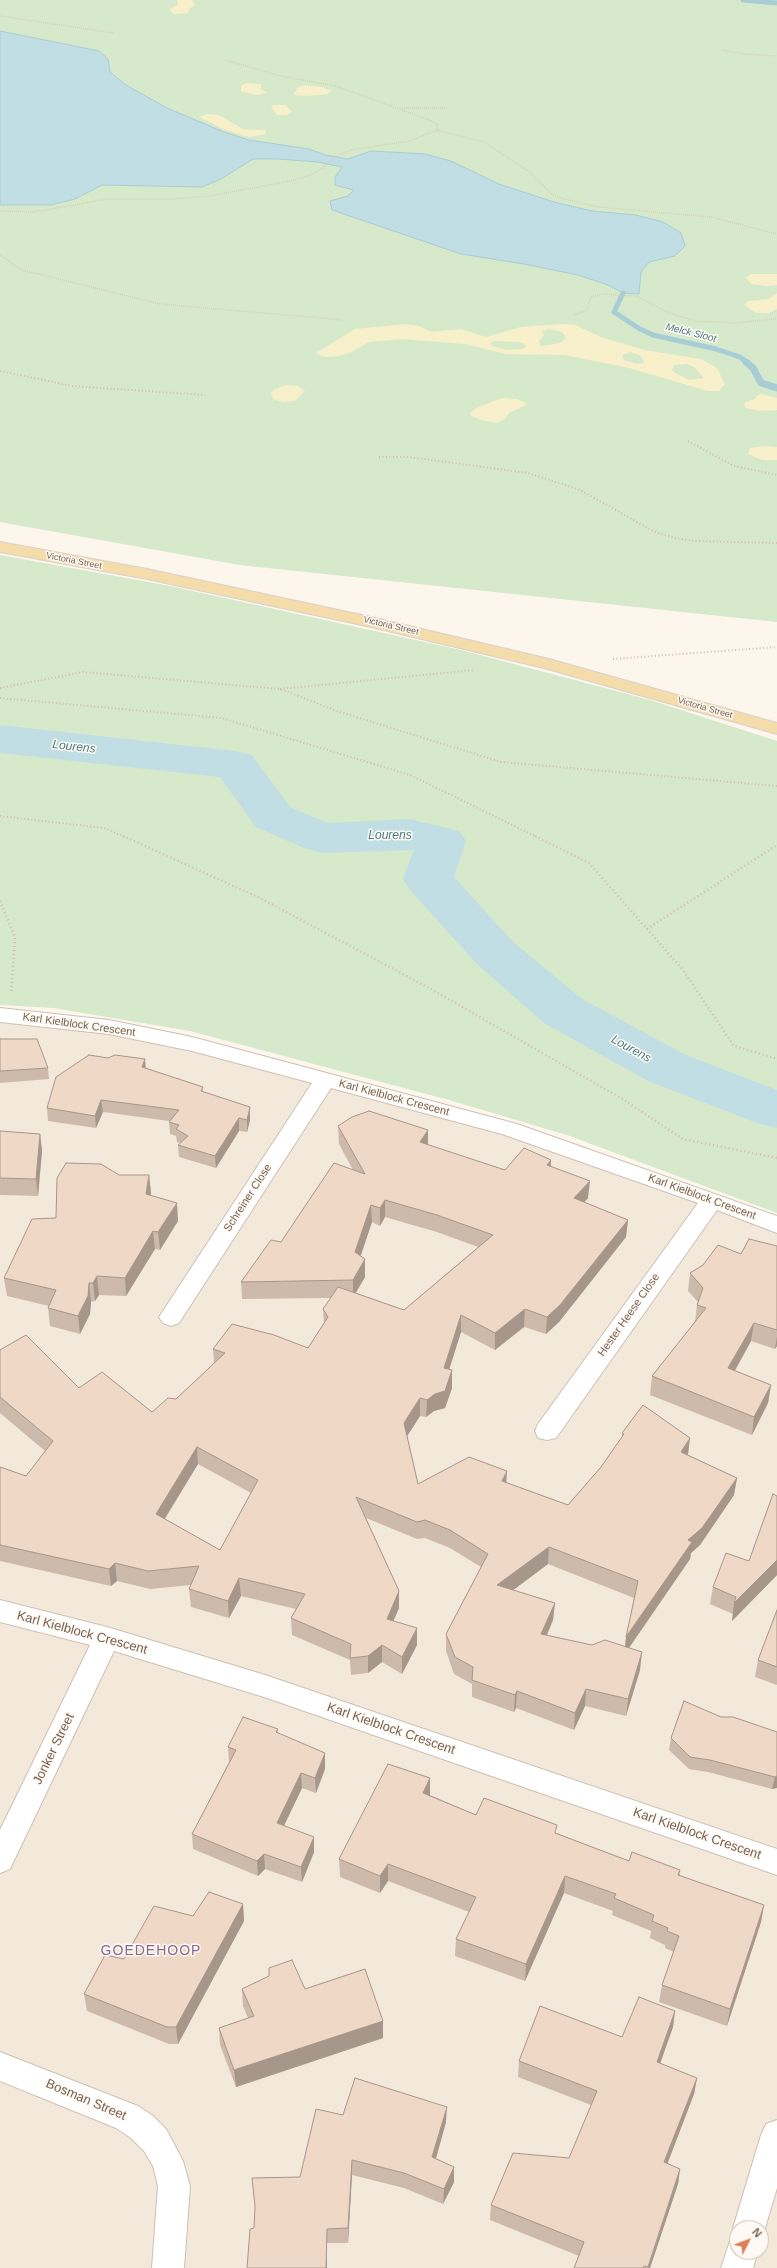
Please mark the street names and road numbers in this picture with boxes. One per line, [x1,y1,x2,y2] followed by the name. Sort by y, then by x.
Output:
[45,550,103,572] street label: Victoria Street
[362,614,420,638] street label: Victoria Street
[676,695,734,721] street label: Victoria Street
[22,1011,136,1039] street label: Karl Kielblock Crescent
[337,1077,451,1119] street label: Karl Kielblock Crescent
[221,1162,275,1234] street label: Schreiner Close
[646,1171,758,1223] street label: Karl Kielblock Crescent
[595,1271,663,1359] street label: Hester Heese Close
[15,1608,149,1658] street label: Karl Kielblock Crescent
[325,1700,457,1758] street label: Karl Kielblock Crescent
[30,1711,78,1787] street label: Jonker Street
[631,1805,763,1863] street label: Karl Kielblock Crescent
[43,2076,129,2124] street label: Bosman Street

